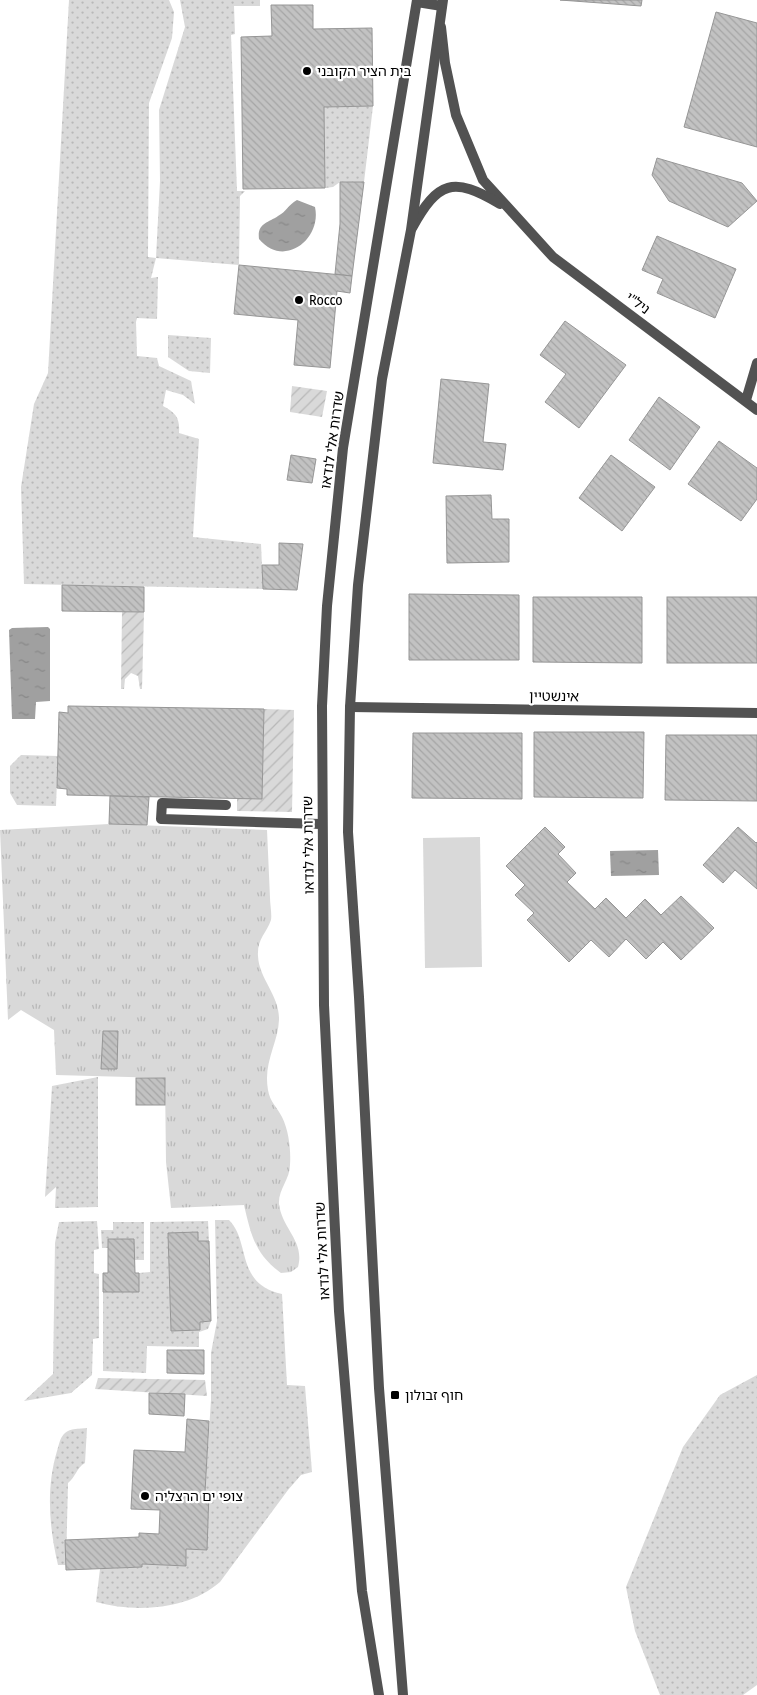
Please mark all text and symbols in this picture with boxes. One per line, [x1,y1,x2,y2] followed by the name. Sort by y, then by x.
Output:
[317,63,411,80] place label: בית הציר הקובני
[301,65,313,77] marker: בית הציר הקובני
[622,289,653,318] street label: ניל"י
[309,292,343,309] place label: Rocco
[293,294,305,306] marker: Rocco
[317,390,348,490] street label: שדרות אלי לנדאו
[529,688,579,705] street label: אינשטיין
[299,796,318,894] street label: שדרות אלי לנדאו
[311,1201,334,1301] street label: שדרות אלי לנדאו
[405,1387,463,1404] place label: חוף זבולון
[389,1389,401,1401] marker: חוף זבולון
[155,1488,243,1505] place label: צופי ים הרצליה
[139,1490,151,1502] marker: צופי ים הרצליה

